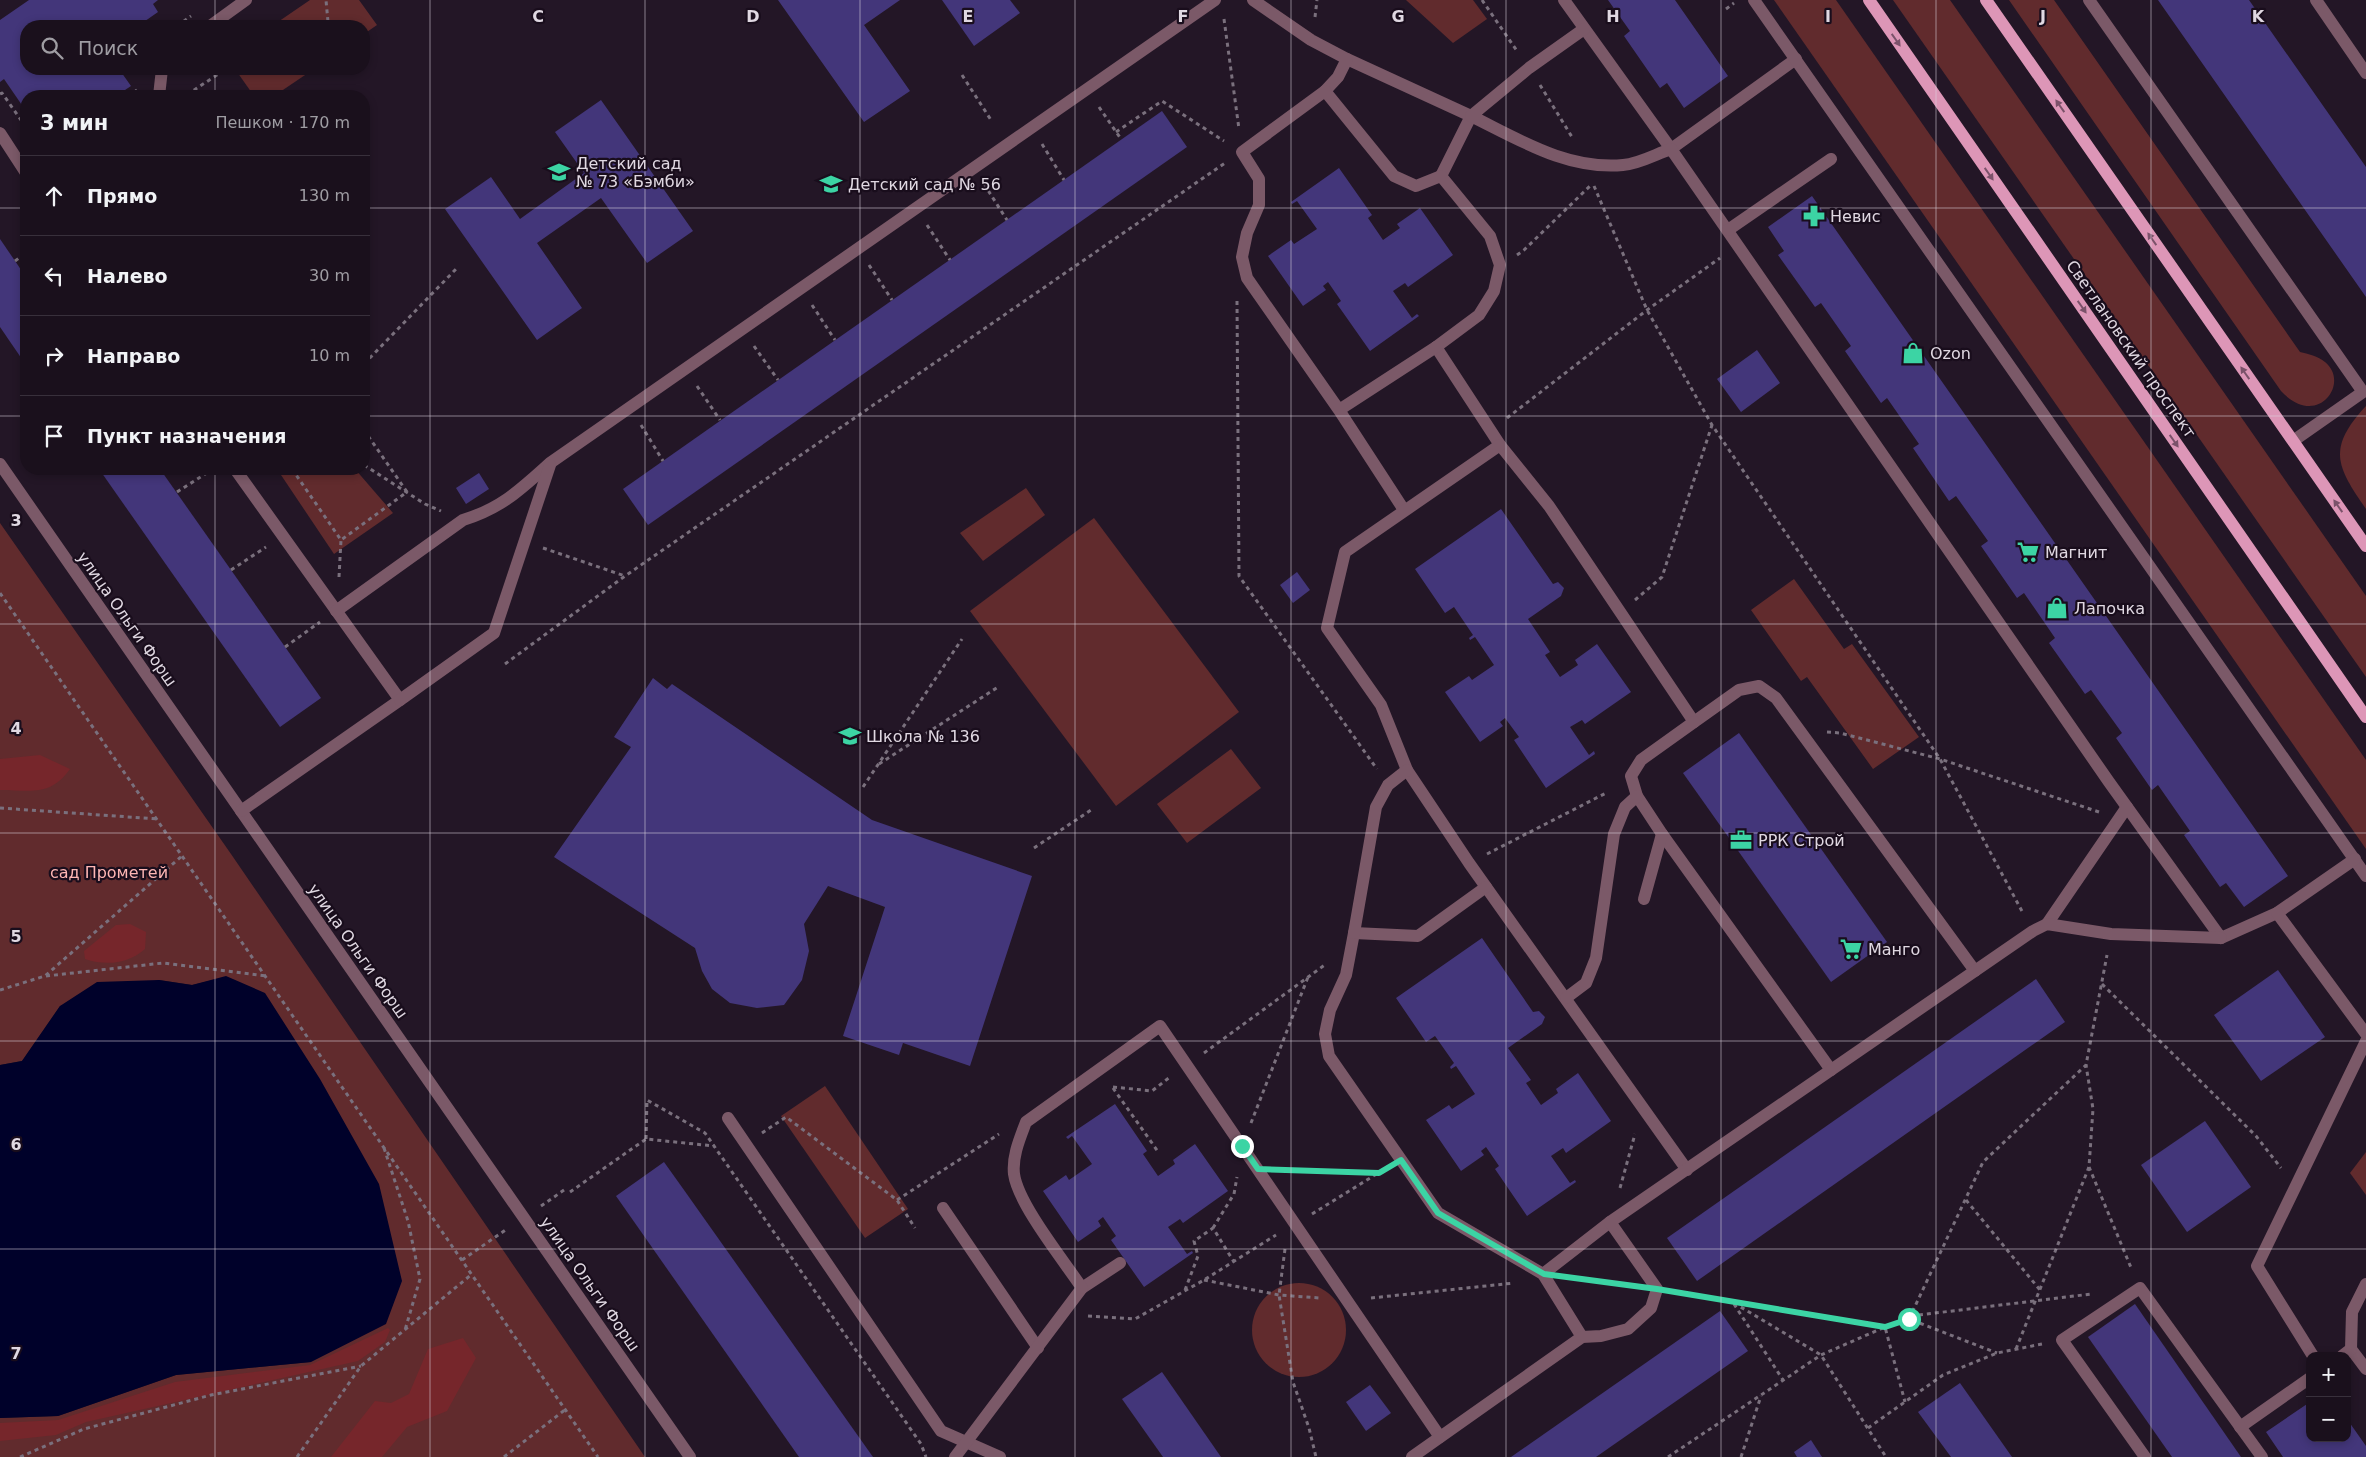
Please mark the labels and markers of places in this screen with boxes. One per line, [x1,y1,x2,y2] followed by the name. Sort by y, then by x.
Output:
[576,154,695,191] place label: Детский сад № 73 «Бэмби»
[546,159,572,185] school or university icon: Детский сад № 73 «Бэмби»
[818,171,844,197] school or university icon: Детский сад № 56
[848,175,1001,194] place label: Детский сад № 56
[1801,203,1827,229] pharmacy icon: Невис
[1830,207,1881,226] place label: Невис
[1900,340,1926,366] shop icon: Ozon
[1930,344,1971,363] place label: Ozon
[2015,539,2041,565] supermarket icon: Магнит
[2045,543,2107,562] place label: Магнит
[2044,595,2070,621] shop icon: Лапочка
[2074,599,2145,618] place label: Лапочка
[837,723,863,749] school or university icon: Школа № 136
[866,727,980,746] place label: Школа № 136
[1728,827,1754,853] office icon: РРК Строй
[1758,831,1845,850] place label: РРК Строй
[1838,936,1864,962] supermarket icon: Манго
[1868,940,1920,959] place label: Манго

